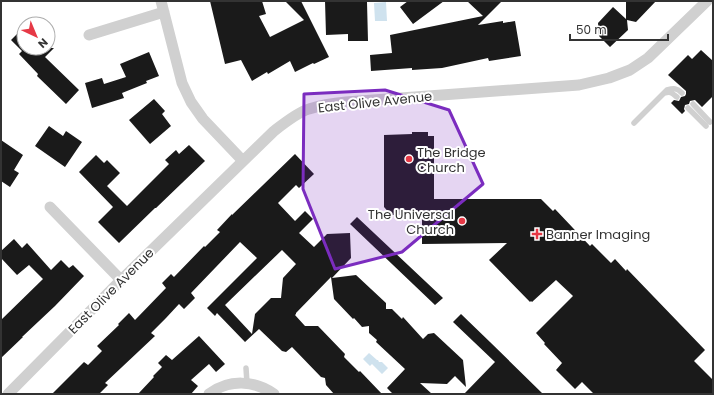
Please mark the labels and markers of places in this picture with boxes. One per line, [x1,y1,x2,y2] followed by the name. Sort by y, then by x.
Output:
[417,143,486,177] place label: The Bridge Church
[404,154,414,164] marker: The Bridge Church
[368,205,454,239] place label: The Universal Church
[457,216,467,226] marker: The Universal Church
[546,225,650,244] place label: Banner Imaging
[531,228,543,240] marker: Banner Imaging

